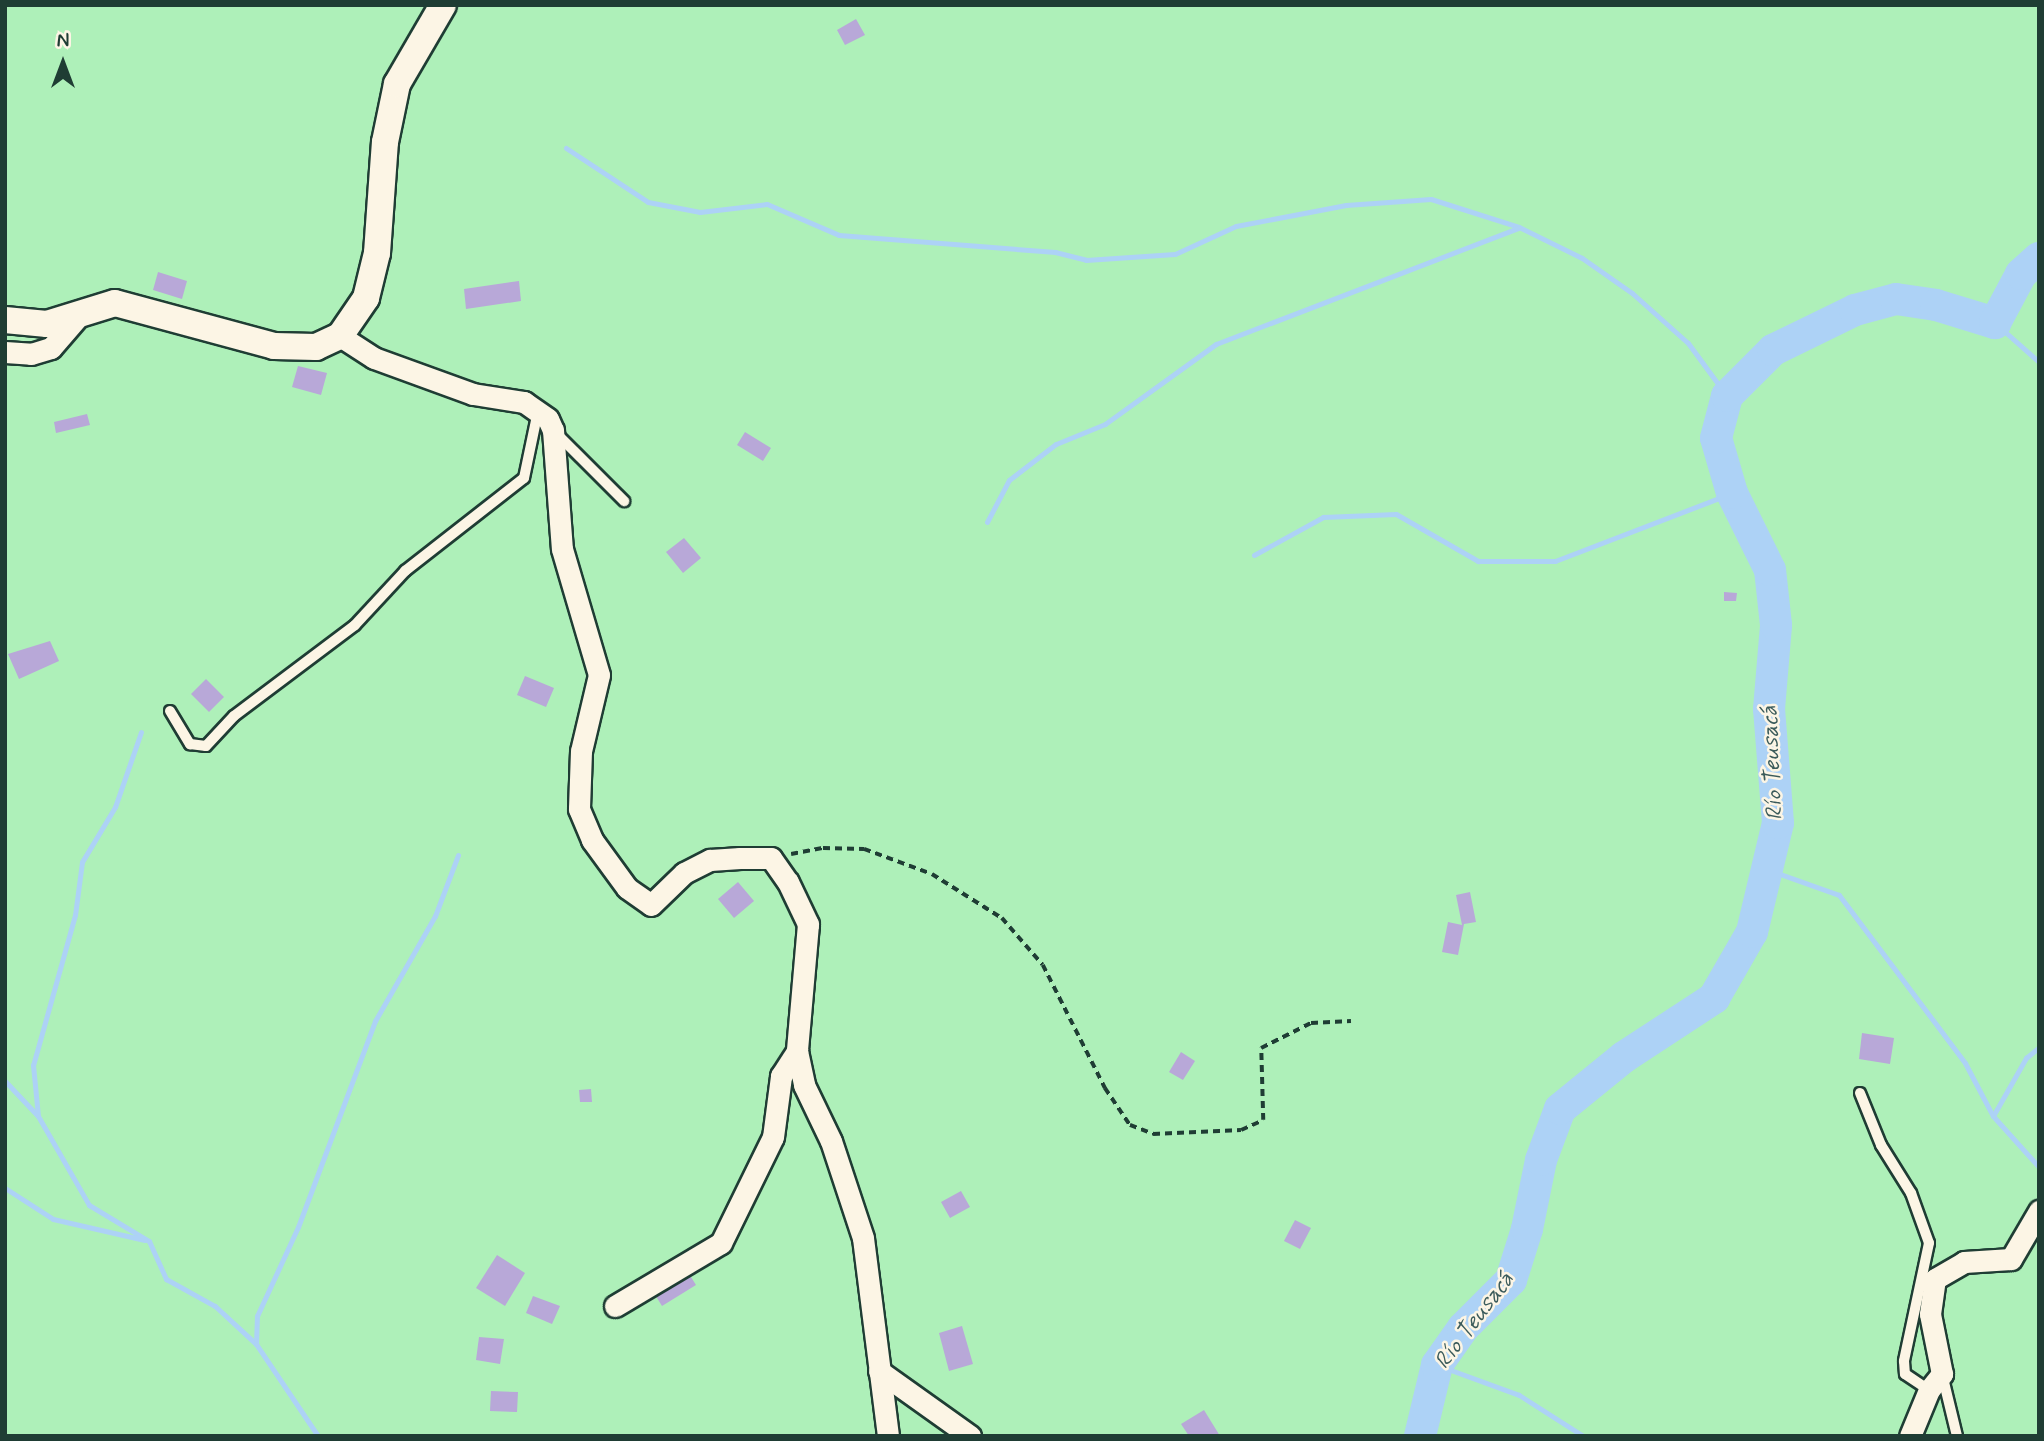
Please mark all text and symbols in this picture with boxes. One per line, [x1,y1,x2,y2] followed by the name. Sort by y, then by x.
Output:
[28,28,98,98] north arrow
[57,29,69,54] text: N
[1756,708,1790,818] water label: Río Teusacá
[1431,1269,1519,1373] water label: Río Teusacá

